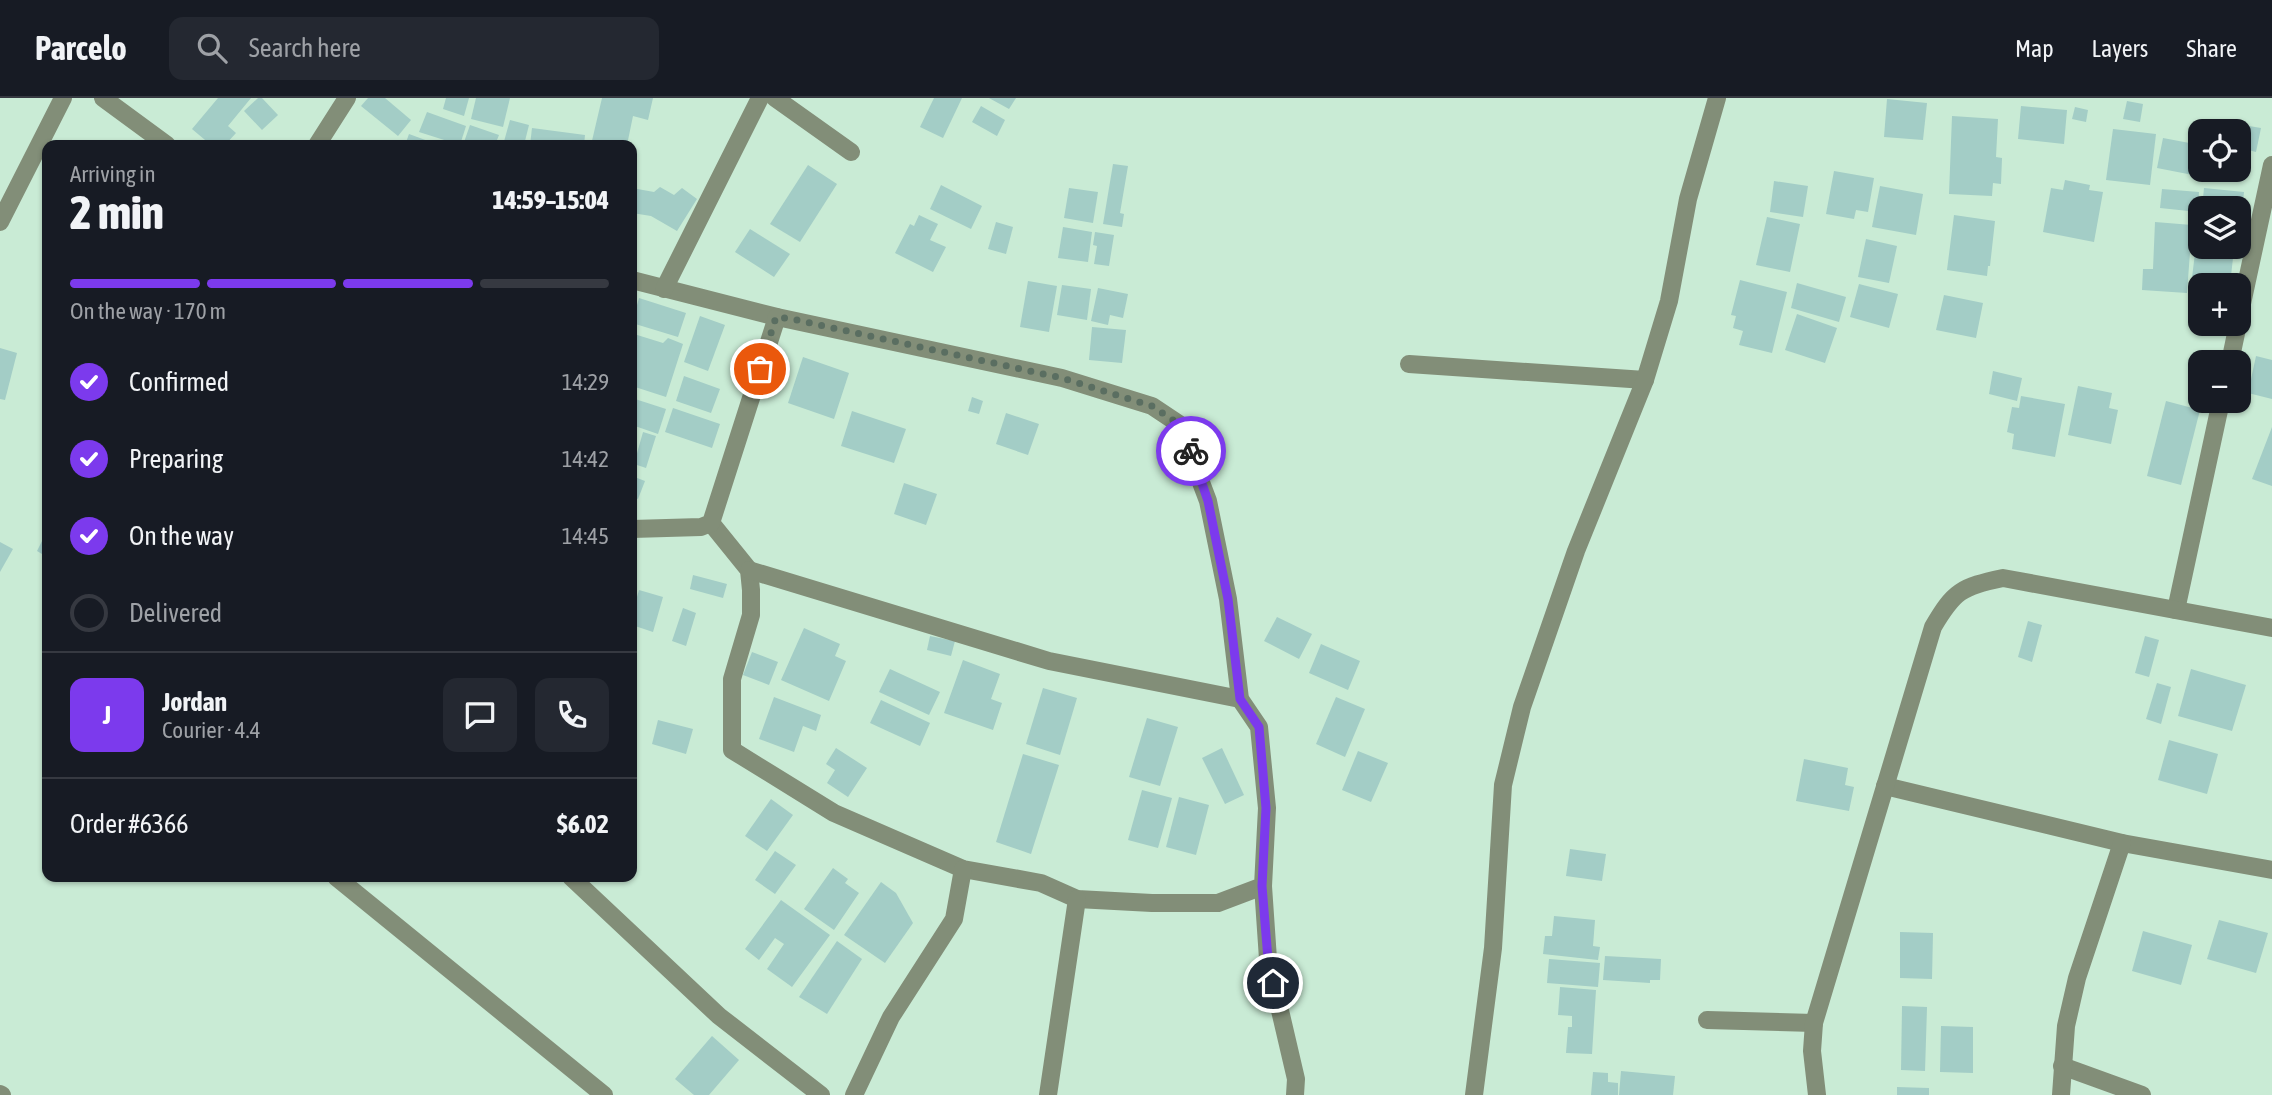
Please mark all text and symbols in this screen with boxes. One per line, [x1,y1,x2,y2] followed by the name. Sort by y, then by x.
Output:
[169,17,659,80] search box
[35,29,127,67] text: Parcelo
[193,29,231,67] icon: search
[249,33,361,63] text: Search here
[2015,35,2054,62] text: Map
[2092,35,2148,62] text: Layers
[2186,35,2237,62] text: Share
[2188,119,2251,413] map controls
[2188,119,2251,182] button: locate
[70,161,156,187] text: Arriving in
[492,185,609,215] text: 14:59–15:04
[70,186,164,239] text: 2 min
[2188,196,2251,259] button: layers
[2188,273,2251,336] button: +
[70,298,226,324] text: On the way · 170 m
[730,339,790,399] pin
[741,350,779,388] icon: bag
[2188,350,2251,413] button: −
[70,363,108,401] icon: check
[129,367,229,397] text: Confirmed
[562,369,609,395] text: 14:29
[1156,416,1226,486] courier
[1172,432,1210,470] icon: bike
[70,440,108,478] icon: check
[129,444,223,474] text: Preparing
[562,446,609,472] text: 14:42
[70,517,108,555] icon: check
[129,521,234,551] text: On the way
[562,523,609,549] text: 14:45
[129,598,222,628] text: Delivered
[443,678,517,752] button: chat
[535,678,609,752] button: phone
[162,687,227,717] text: Jordan
[103,700,111,730] text: J
[162,717,261,743] text: Courier · 4.4
[70,809,189,839] text: Order #6366
[557,809,609,839] text: $6.02
[1243,953,1303,1013] pin
[1254,964,1292,1002] icon: home

